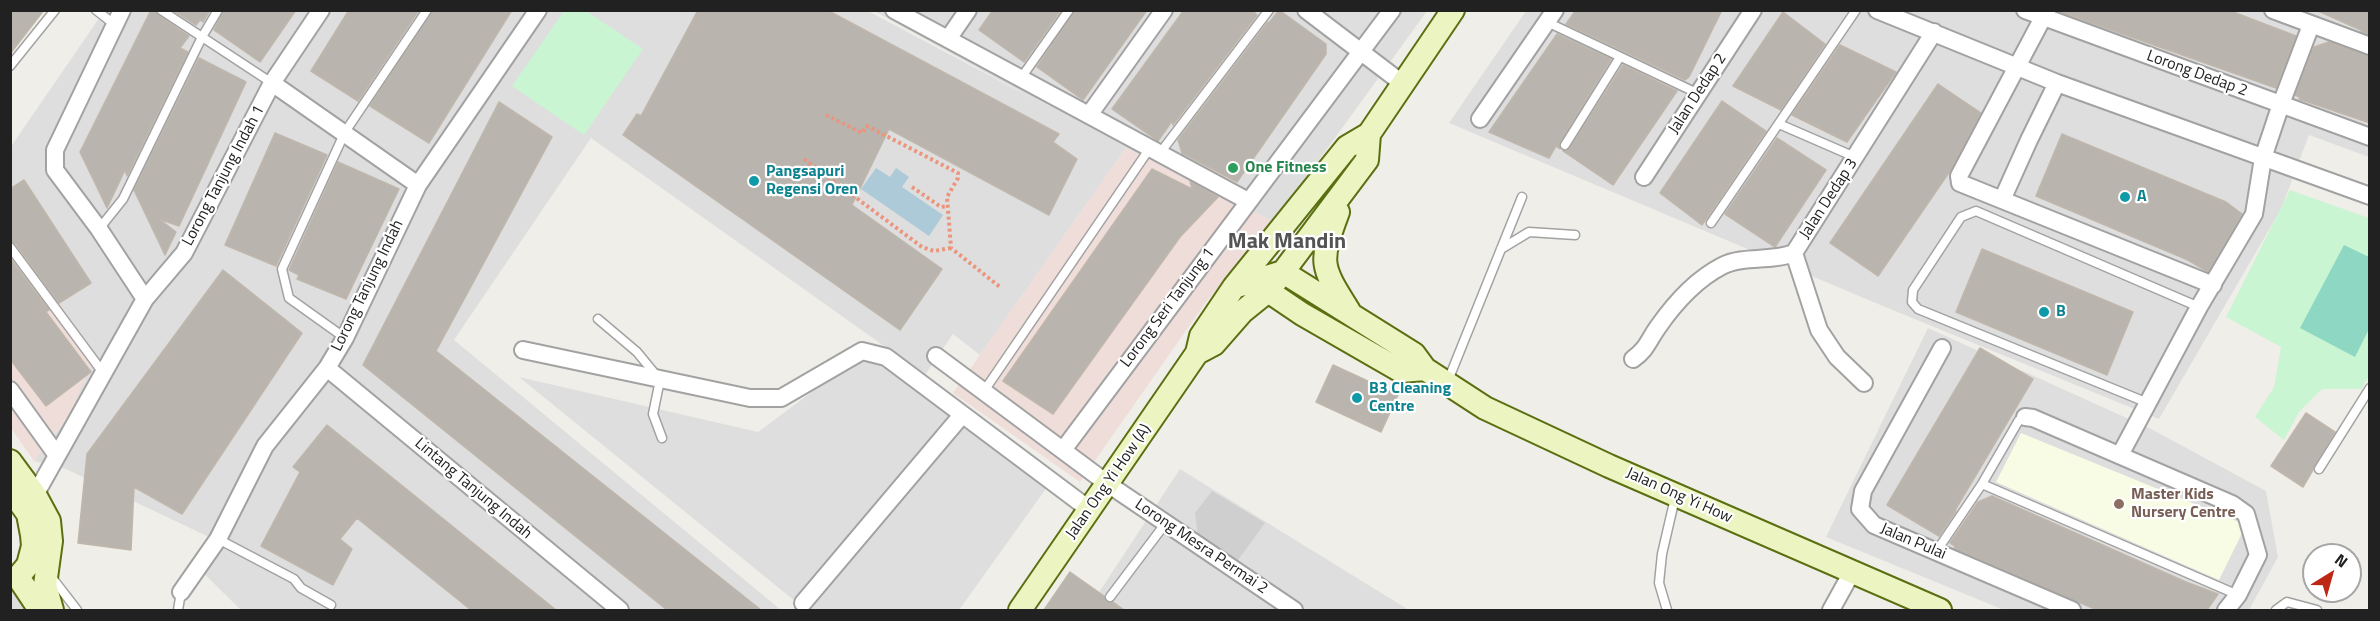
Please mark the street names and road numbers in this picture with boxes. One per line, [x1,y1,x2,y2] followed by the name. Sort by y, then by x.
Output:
[2144,47,2250,101] street label: Lorong Dedap 2
[1665,50,1731,138] street label: Jalan Dedap 2
[179,103,269,249] street label: Lorong Tanjung Indah 1
[1796,155,1862,243] street label: Jalan Dedap 3
[328,217,408,355] street label: Lorong Tanjung Indah
[1117,245,1219,371] street label: Lorong Seri Tanjung 1
[1062,421,1156,543] street label: Jalan Ong Yi How (A)
[410,434,536,544] street label: Lintang Tanjung Indah
[1623,464,1735,528] street label: Jalan Ong Yi How
[1131,495,1271,599] street label: Lorong Mesra Permai 2
[1877,520,1949,564] street label: Jalan Pulai

